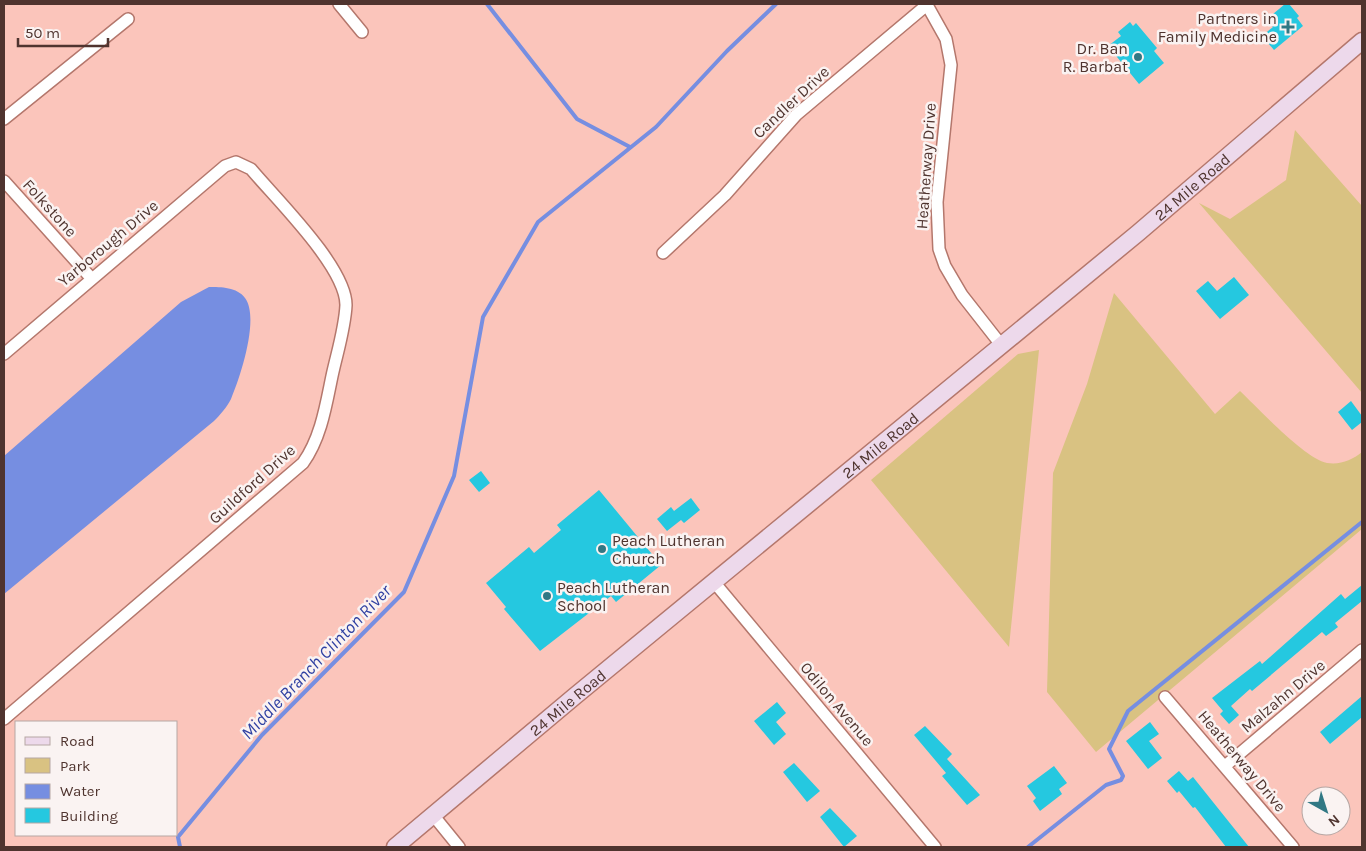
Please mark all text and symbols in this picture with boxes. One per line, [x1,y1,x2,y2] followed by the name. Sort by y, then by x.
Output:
[1158,9,1277,46] place label: Partners in Family Medicine
[18,15,108,47] scale bar
[1281,20,1295,34] marker: Partners in Family Medicine
[25,24,60,42] text: 50 m
[1063,39,1128,76] place label: Dr. Ban R. Barbat
[1132,51,1144,63] marker: Dr. Ban R. Barbat
[749,62,833,142] street label: Candler Drive
[912,102,940,230] street label: Heatherway Drive
[1150,149,1234,224] street label: 24 Mile Road
[19,175,81,241] street label: Folkstone
[54,196,162,290] street label: Yarborough Drive
[838,408,922,482] street label: 24 Mile Road
[205,440,299,528] street label: Guildford Drive
[612,531,725,568] place label: Peach Lutheran Church
[596,543,608,555] marker: Peach Lutheran Church
[557,578,670,615] place label: Peach Lutheran School
[236,579,396,744] water label: Middle Branch Clinton River
[541,590,553,602] marker: Peach Lutheran School
[1237,655,1329,737] street label: Malzahn Drive
[796,658,878,750] street label: Odilon Avenue
[525,665,610,740] street label: 24 Mile Road
[1194,706,1290,816] street label: Heatherway Drive
[15,721,178,836] legend
[60,732,95,750] text: Road
[60,757,90,775] text: Park
[60,782,101,800] text: Water
[1301,786,1351,836] north arrow
[60,807,118,825] text: Building
[1325,811,1343,830] text: N

